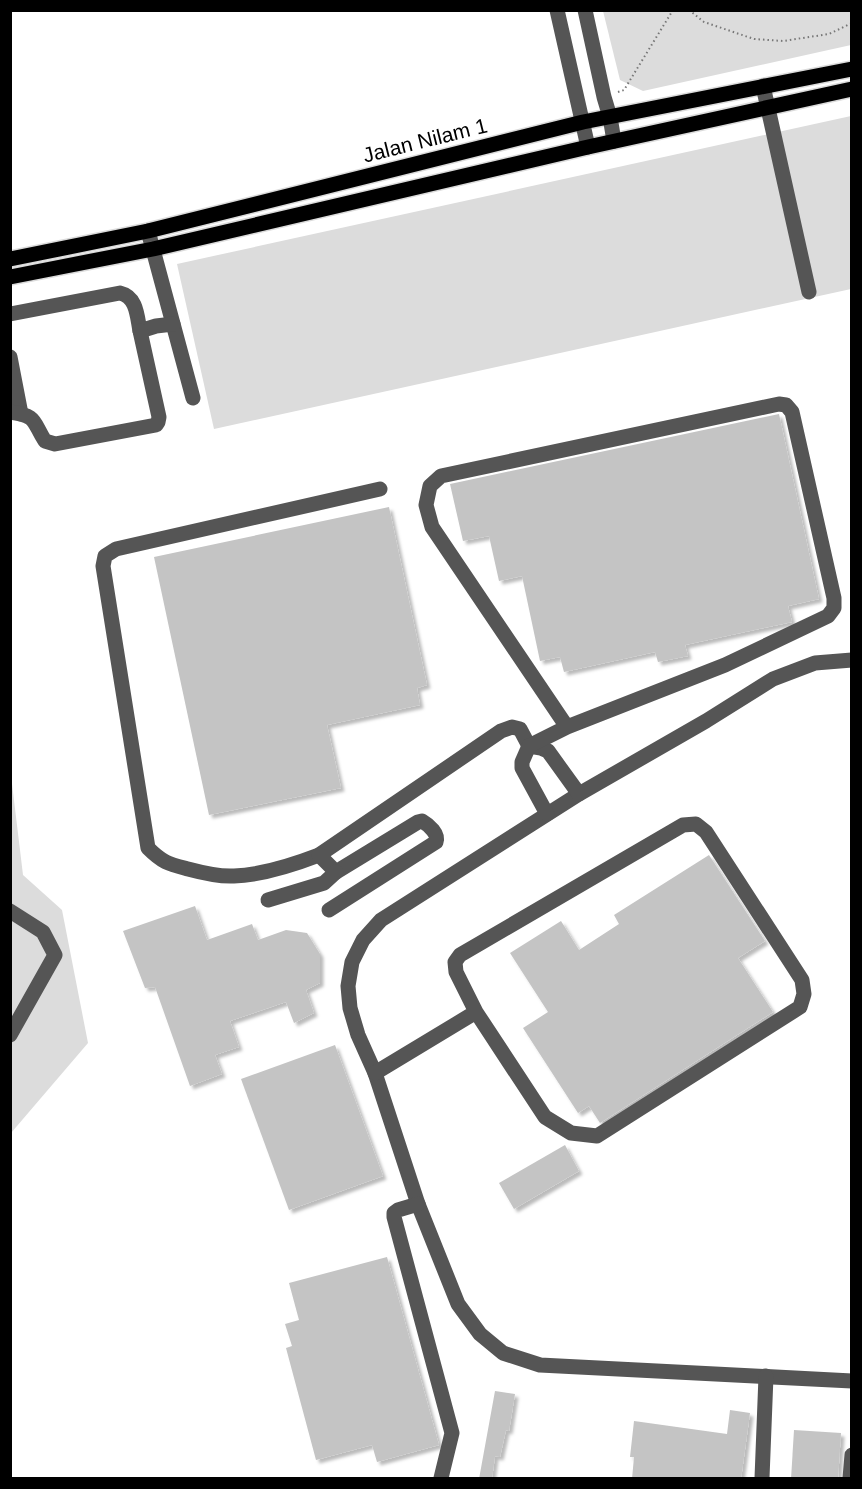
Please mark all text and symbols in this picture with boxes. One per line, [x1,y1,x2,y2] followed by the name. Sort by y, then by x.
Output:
[360,113,490,167] street label: Jalan Nilam 1

